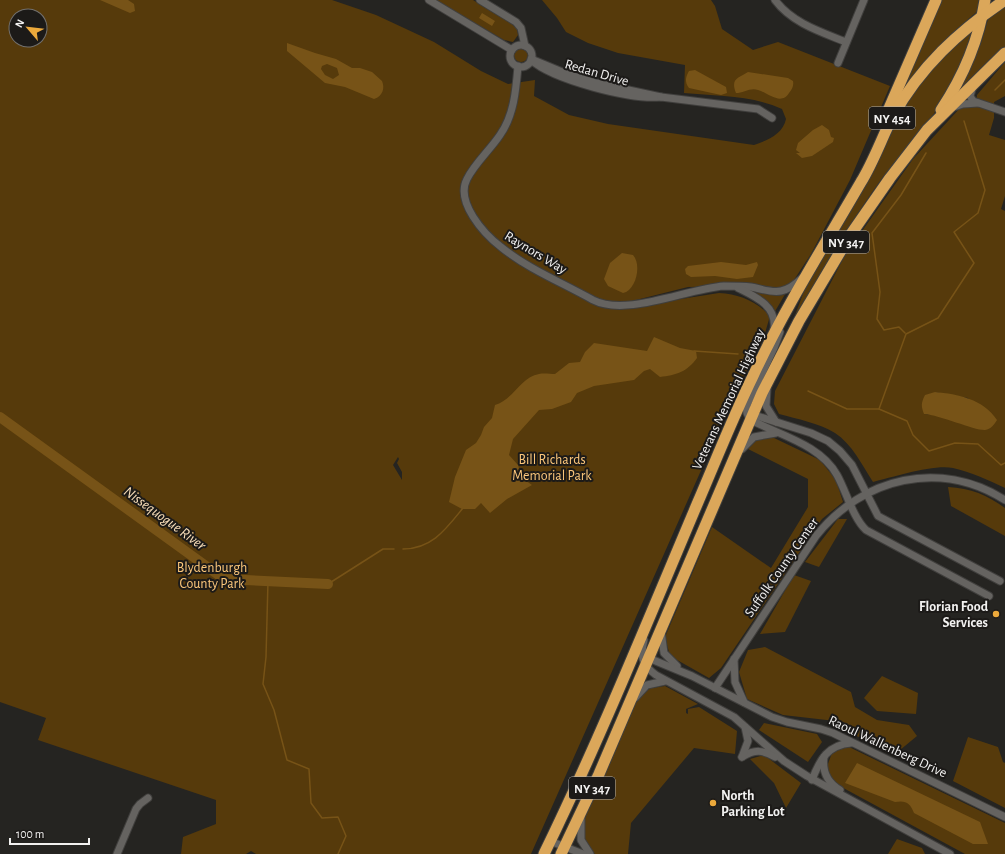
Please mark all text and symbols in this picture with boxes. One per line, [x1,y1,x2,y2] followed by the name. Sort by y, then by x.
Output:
[8,8,48,48] north arrow
[13,18,26,30] text: N
[563,57,630,89] street label: Redan Drive
[869,107,915,129] road number: NY 454
[502,229,569,277] street label: Raynors Way
[823,231,869,253] road number: NY 347
[690,327,768,472] street label: Veterans Memorial Highway
[512,453,592,483] park label: Bill Richards Memorial Park
[121,484,209,554] water label: Nissequogue River
[742,515,822,620] street label: Suffolk County Center
[177,561,247,591] park label: Blydenburgh County Park
[919,600,989,630] place label: Florian Food Services
[991,609,1001,619] marker: Florian Food Services
[826,713,949,781] street label: Raoul Wallenberg Drive
[569,777,615,799] road number: NY 347
[721,789,785,819] place label: North Parking Lot
[708,798,718,808] marker: North Parking Lot
[10,820,89,846] scale bar
[16,828,44,840] text: 100 m

